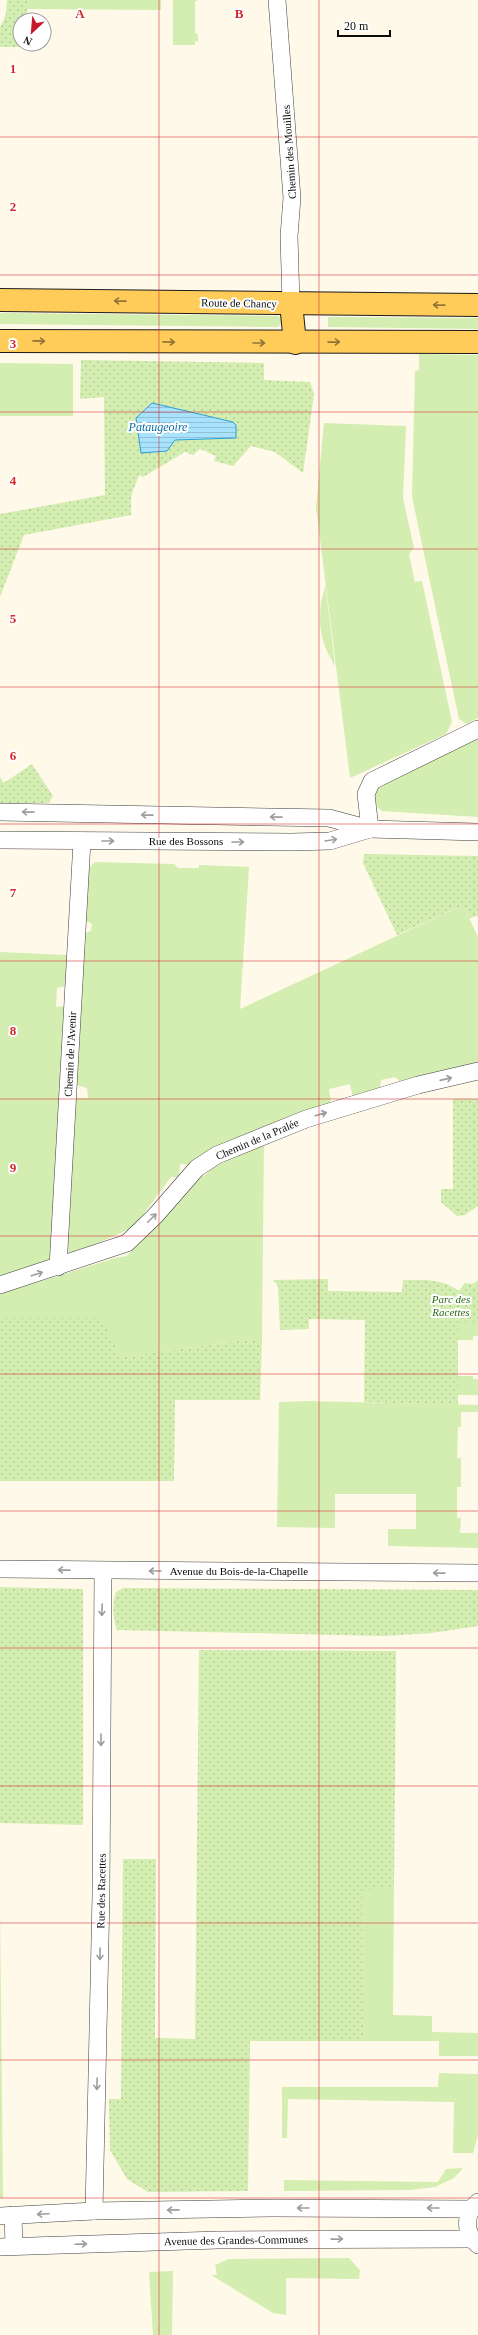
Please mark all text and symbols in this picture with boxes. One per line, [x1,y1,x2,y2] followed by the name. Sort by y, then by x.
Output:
[75,6,85,21] text: A
[235,6,244,21] text: B
[12,12,52,52] north arrow
[338,12,390,38] scale bar
[344,19,369,33] text: 20 m
[21,34,34,48] text: N
[10,61,16,76] text: 1
[280,105,298,199] street label: Chemin des Mouilles
[10,199,16,214] text: 2
[201,296,277,310] street label: Route de Chancy
[114,297,127,305] one-way arrow
[433,301,446,309] one-way arrow
[10,336,17,351] text: 3
[32,337,45,345] one-way arrow
[162,338,175,346] one-way arrow
[327,338,340,346] one-way arrow
[252,339,265,347] one-way arrow
[128,420,188,434] water label: Pataugeoire
[10,473,17,488] text: 4
[10,611,17,626] text: 5
[10,748,17,763] text: 6
[22,809,35,816] one-way arrow
[141,811,154,819] one-way arrow
[270,814,283,821] one-way arrow
[149,835,223,847] street label: Rue des Bossons
[324,836,337,844] one-way arrow
[101,837,114,845] one-way arrow
[231,838,244,846] one-way arrow
[10,885,17,900] text: 7
[62,1011,78,1097] street label: Chemin de l'Avenir
[10,1023,17,1038] text: 8
[439,1075,452,1082] one-way arrow
[314,1110,327,1117] one-way arrow
[214,1116,300,1162] street label: Chemin de la Pralée
[10,1160,17,1175] text: 9
[147,1213,157,1223] one-way arrow
[31,1269,43,1277] one-way arrow
[431,1293,470,1318] park label: Parc des Racettes
[170,1565,308,1577] street label: Avenue du Bois-de-la-Chapelle
[58,1567,71,1574] one-way arrow
[149,1567,162,1575] one-way arrow
[433,1569,446,1576] one-way arrow
[98,1603,106,1616] one-way arrow
[97,1733,105,1746] one-way arrow
[94,1853,108,1929] street label: Rue des Racettes
[96,1947,103,1960] one-way arrow
[93,2077,100,2090] one-way arrow
[297,2204,310,2212] one-way arrow
[427,2204,440,2212] one-way arrow
[167,2206,180,2213] one-way arrow
[37,2210,50,2217] one-way arrow
[164,2233,308,2247] street label: Avenue des Grandes-Communes
[330,2235,343,2242] one-way arrow
[74,2240,87,2248] one-way arrow

